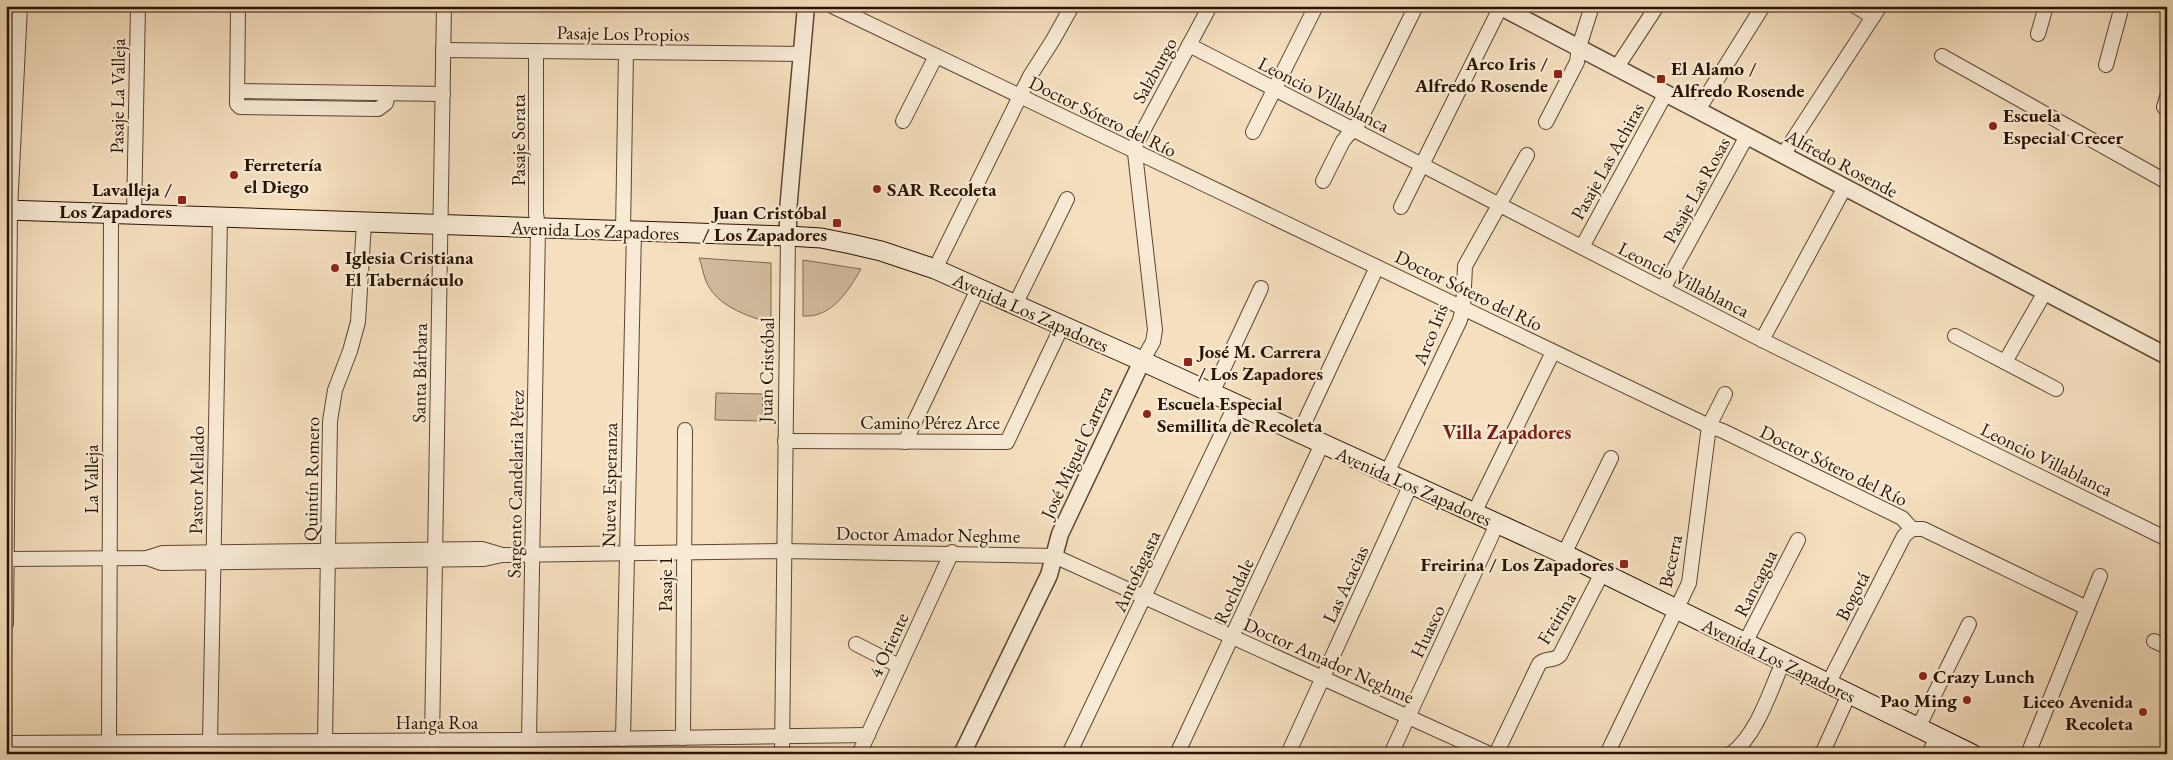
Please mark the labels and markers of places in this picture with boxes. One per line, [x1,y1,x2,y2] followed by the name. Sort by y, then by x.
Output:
[1414,51,1548,98] place label: Arco Iris / Alfredo Rosende
[1670,56,1804,103] place label: El Alamo / Alfredo Rosende
[1552,68,1564,80] marker: Arco Iris / Alfredo Rosende
[1655,73,1667,85] marker: El Alamo / Alfredo Rosende
[2003,103,2123,150] place label: Escuela Especial Crecer
[1987,120,1999,132] marker: Escuela Especial Crecer
[244,152,323,199] place label: Ferretería el Diego
[228,169,240,181] marker: Ferretería el Diego
[59,177,172,224] place label: Lavalleja / Los Zapadores
[887,177,997,202] place label: SAR Recoleta
[871,183,883,195] marker: SAR Recoleta
[176,194,188,206] marker: Lavalleja / Los Zapadores
[702,200,828,247] place label: Juan Cristóbal / Los Zapadores
[831,217,843,229] marker: Juan Cristóbal / Los Zapadores
[345,245,474,292] place label: Iglesia Cristiana El Tabernáculo
[329,262,341,274] marker: Iglesia Cristiana El Tabernáculo
[1196,339,1323,386] place label: José M. Carrera / Los Zapadores
[1182,356,1194,368] marker: José M. Carrera / Los Zapadores
[1157,391,1323,438] place label: Escuela Especial Semillita de Recoleta
[1141,408,1153,420] marker: Escuela Especial Semillita de Recoleta
[1421,552,1614,577] place label: Freirina / Los Zapadores
[1618,558,1630,570] marker: Freirina / Los Zapadores
[1933,664,2035,689] place label: Crazy Lunch
[1917,670,1929,682] marker: Crazy Lunch
[1880,688,1957,713] place label: Pao Ming
[2022,689,2134,736] place label: Liceo Avenida Recoleta
[1961,694,1973,706] marker: Pao Ming
[2137,706,2149,718] marker: Liceo Avenida Recoleta

